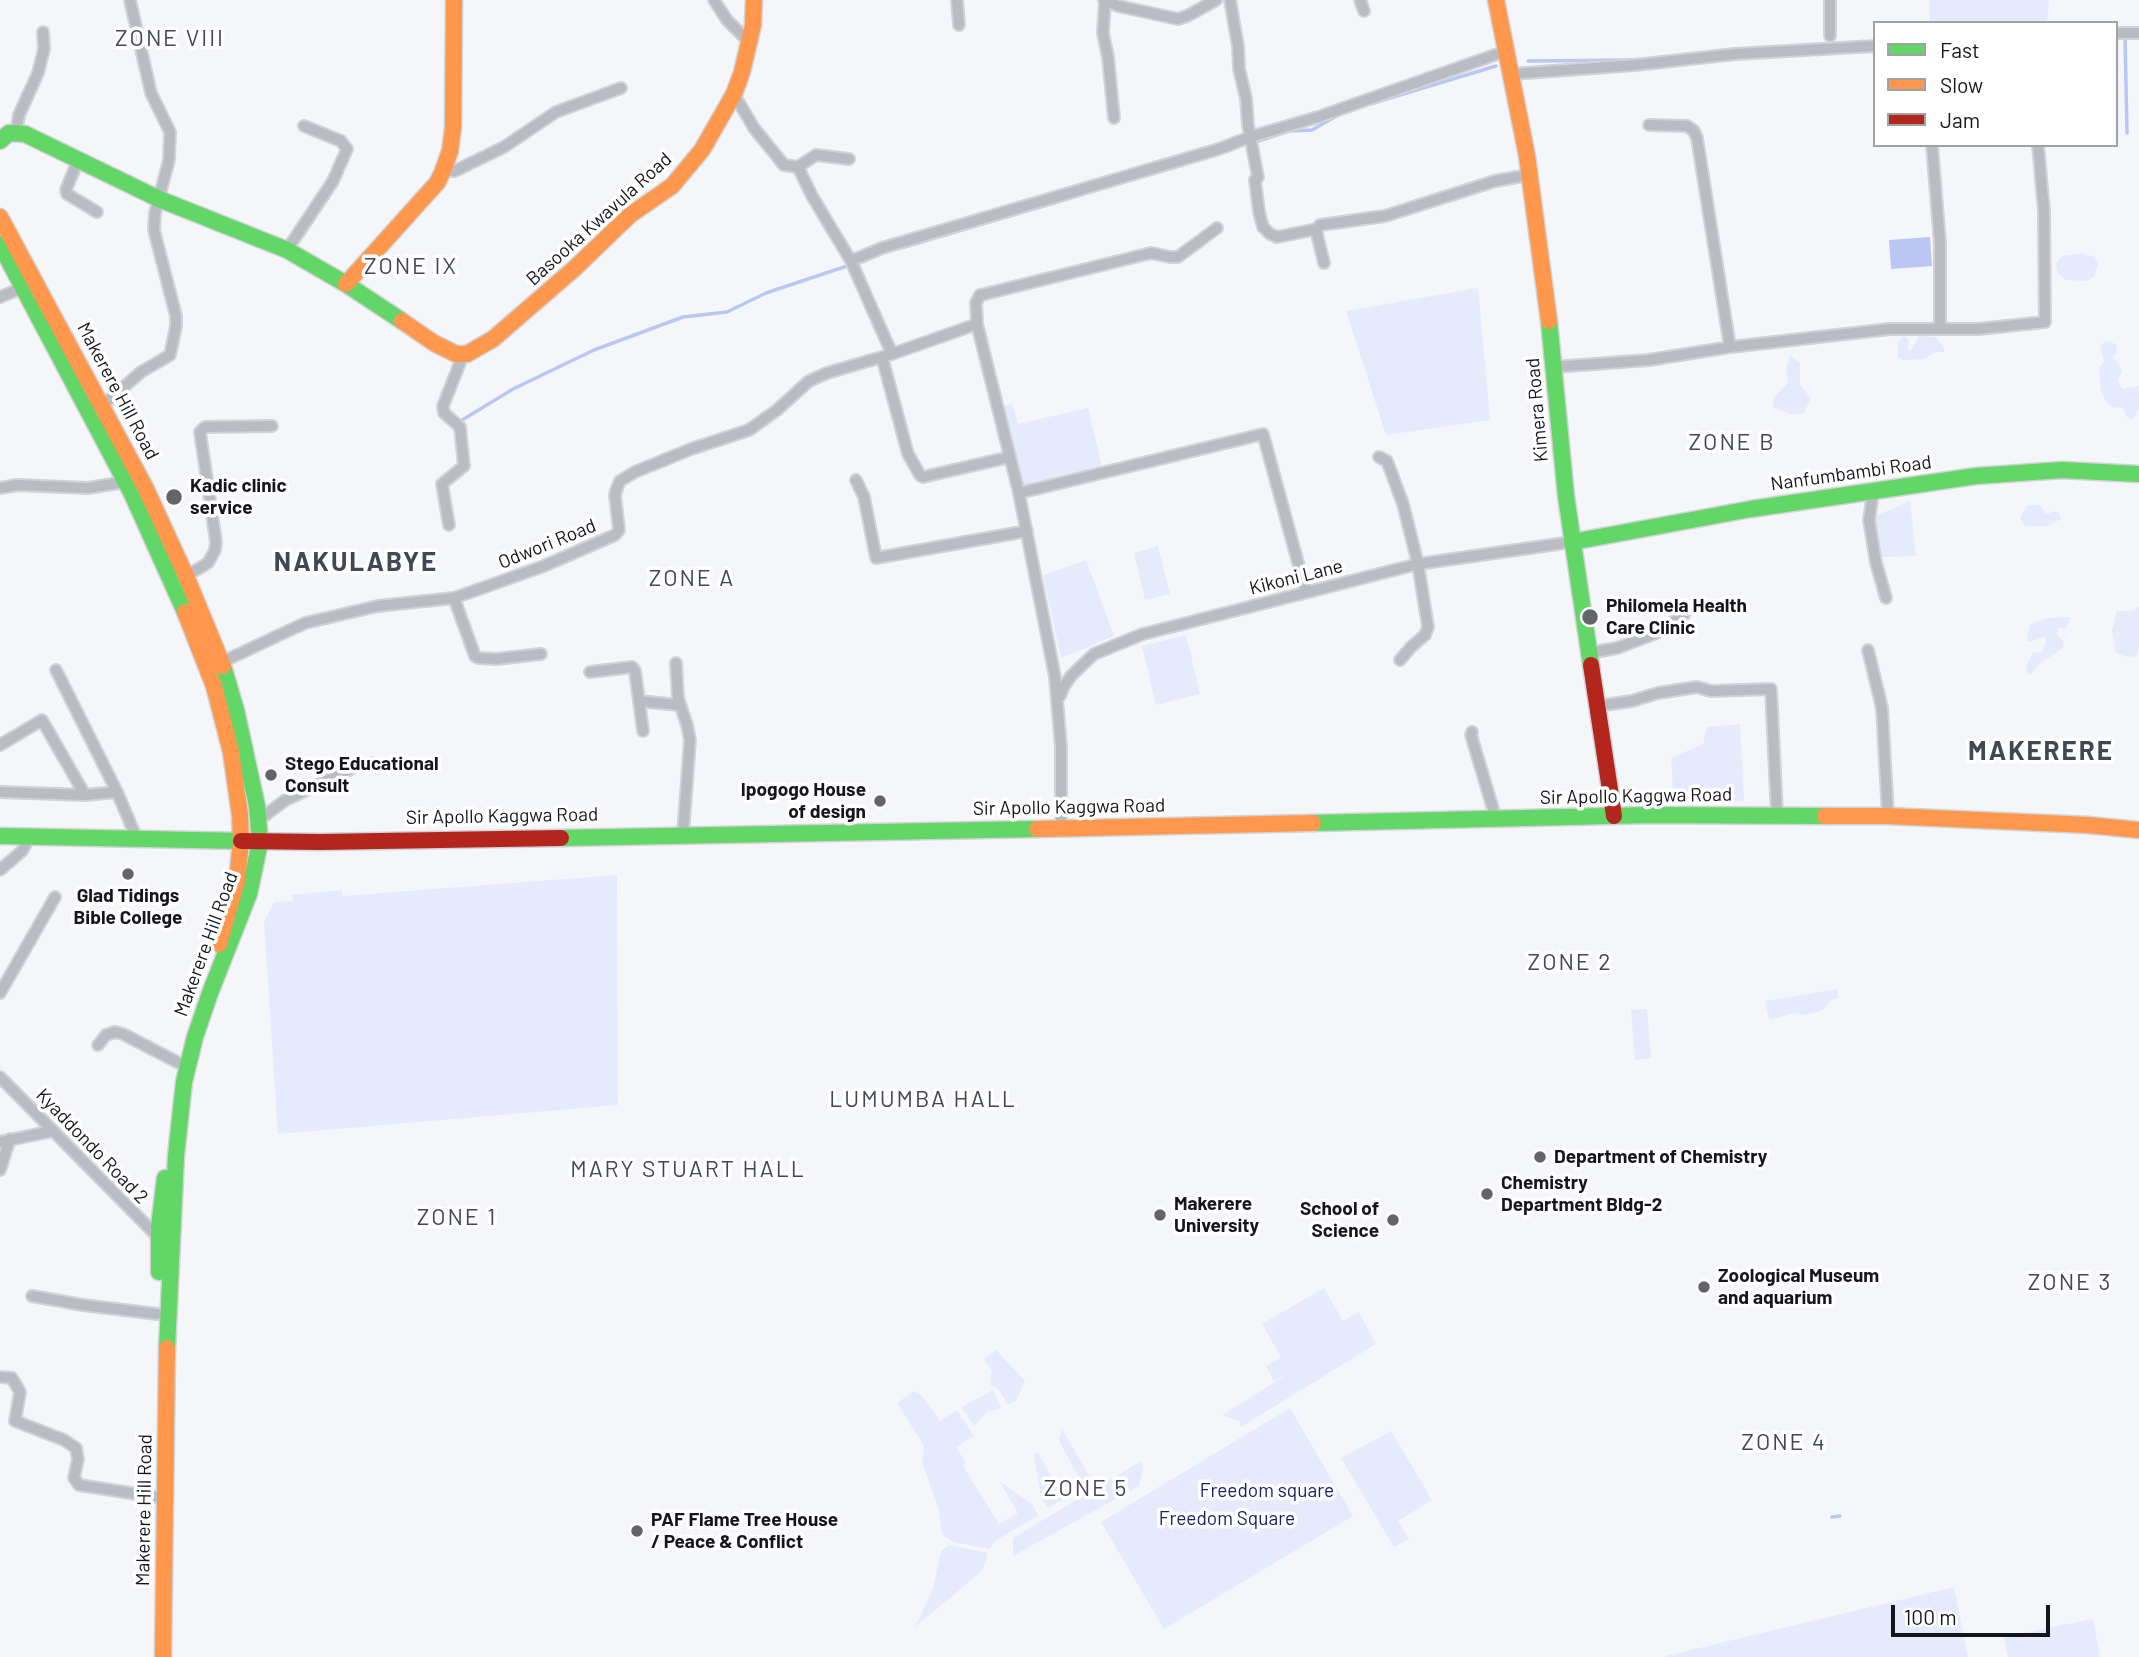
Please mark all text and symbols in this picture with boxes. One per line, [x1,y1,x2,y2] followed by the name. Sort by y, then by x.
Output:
[1873,21,2118,147] legend
[116,24,224,52] district label: ZONE VIII
[1940,37,1980,62] text: Fast
[1940,72,1983,97] text: Slow
[1940,107,1980,132] text: Jam
[522,148,676,290] street label: Basooka Kwavula Road
[365,252,457,280] district label: ZONE IX
[72,319,164,463] street label: Makerere Hill Road
[1521,357,1553,463] street label: Kimera Road
[1689,428,1775,456] district label: ZONE B
[1769,450,1933,496] street label: Nanfumbambi Road
[190,475,287,519] place label: Kadic clinic service
[164,487,184,507] marker: Kadic clinic service
[495,514,599,574] street label: Odwori Road
[275,546,437,578] district label: NAKULABYE
[1247,554,1345,600] street label: Kikoni Lane
[649,564,735,592] district label: ZONE A
[1606,595,1747,639] place label: Philomela Health Care Clinic
[1580,607,1600,627] marker: Philomela Health Care Clinic
[1969,735,2113,767] district label: MAKERERE
[285,753,439,797] place label: Stego Educational Consult
[263,767,279,783] marker: Stego Educational Consult
[741,779,866,823] place label: Ipogogo House of design
[1540,783,1732,809] street label: Sir Apollo Kaggwa Road
[872,793,888,809] marker: Ipogogo House of design
[973,794,1165,820] street label: Sir Apollo Kaggwa Road
[406,803,598,829] street label: Sir Apollo Kaggwa Road
[120,866,136,882] marker: Glad Tidings Bible College
[169,869,243,1019] street label: Makerere Hill Road
[74,885,182,929] place label: Glad Tidings Bible College
[1528,948,1612,976] district label: ZONE 2
[31,1084,153,1208] street label: Kyaddondo Road 2
[831,1085,1015,1113] district label: LUMUMBA HALL
[1554,1146,1767,1168] place label: Department of Chemistry
[1532,1149,1548,1165] marker: Department of Chemistry
[572,1155,804,1183] district label: MARY STUART HALL
[1501,1172,1662,1216] place label: Chemistry Department Bldg-2
[1479,1186,1495,1202] marker: Chemistry Department Bldg-2
[1174,1193,1259,1237] place label: Makerere University
[1300,1198,1379,1242] place label: School of Science
[417,1203,497,1231] district label: ZONE 1
[1152,1207,1168,1223] marker: Makerere University
[1385,1212,1401,1228] marker: School of Science
[1718,1265,1879,1309] place label: Zoological Museum and aquarium
[2028,1268,2112,1296] district label: ZONE 3
[1696,1279,1712,1295] marker: Zoological Museum and aquarium
[1742,1428,1826,1456] district label: ZONE 4
[131,1434,157,1586] street label: Makerere Hill Road
[1045,1474,1127,1502] district label: ZONE 5
[1200,1480,1334,1502] park label: Freedom square
[1159,1508,1295,1530] park label: Freedom Square
[651,1509,838,1553] place label: PAF Flame Tree House / Peace & Conflict
[629,1523,645,1539] marker: PAF Flame Tree House / Peace & Conflict
[1894,1590,2053,1634] scale bar
[1904,1604,1957,1629] text: 100 m

